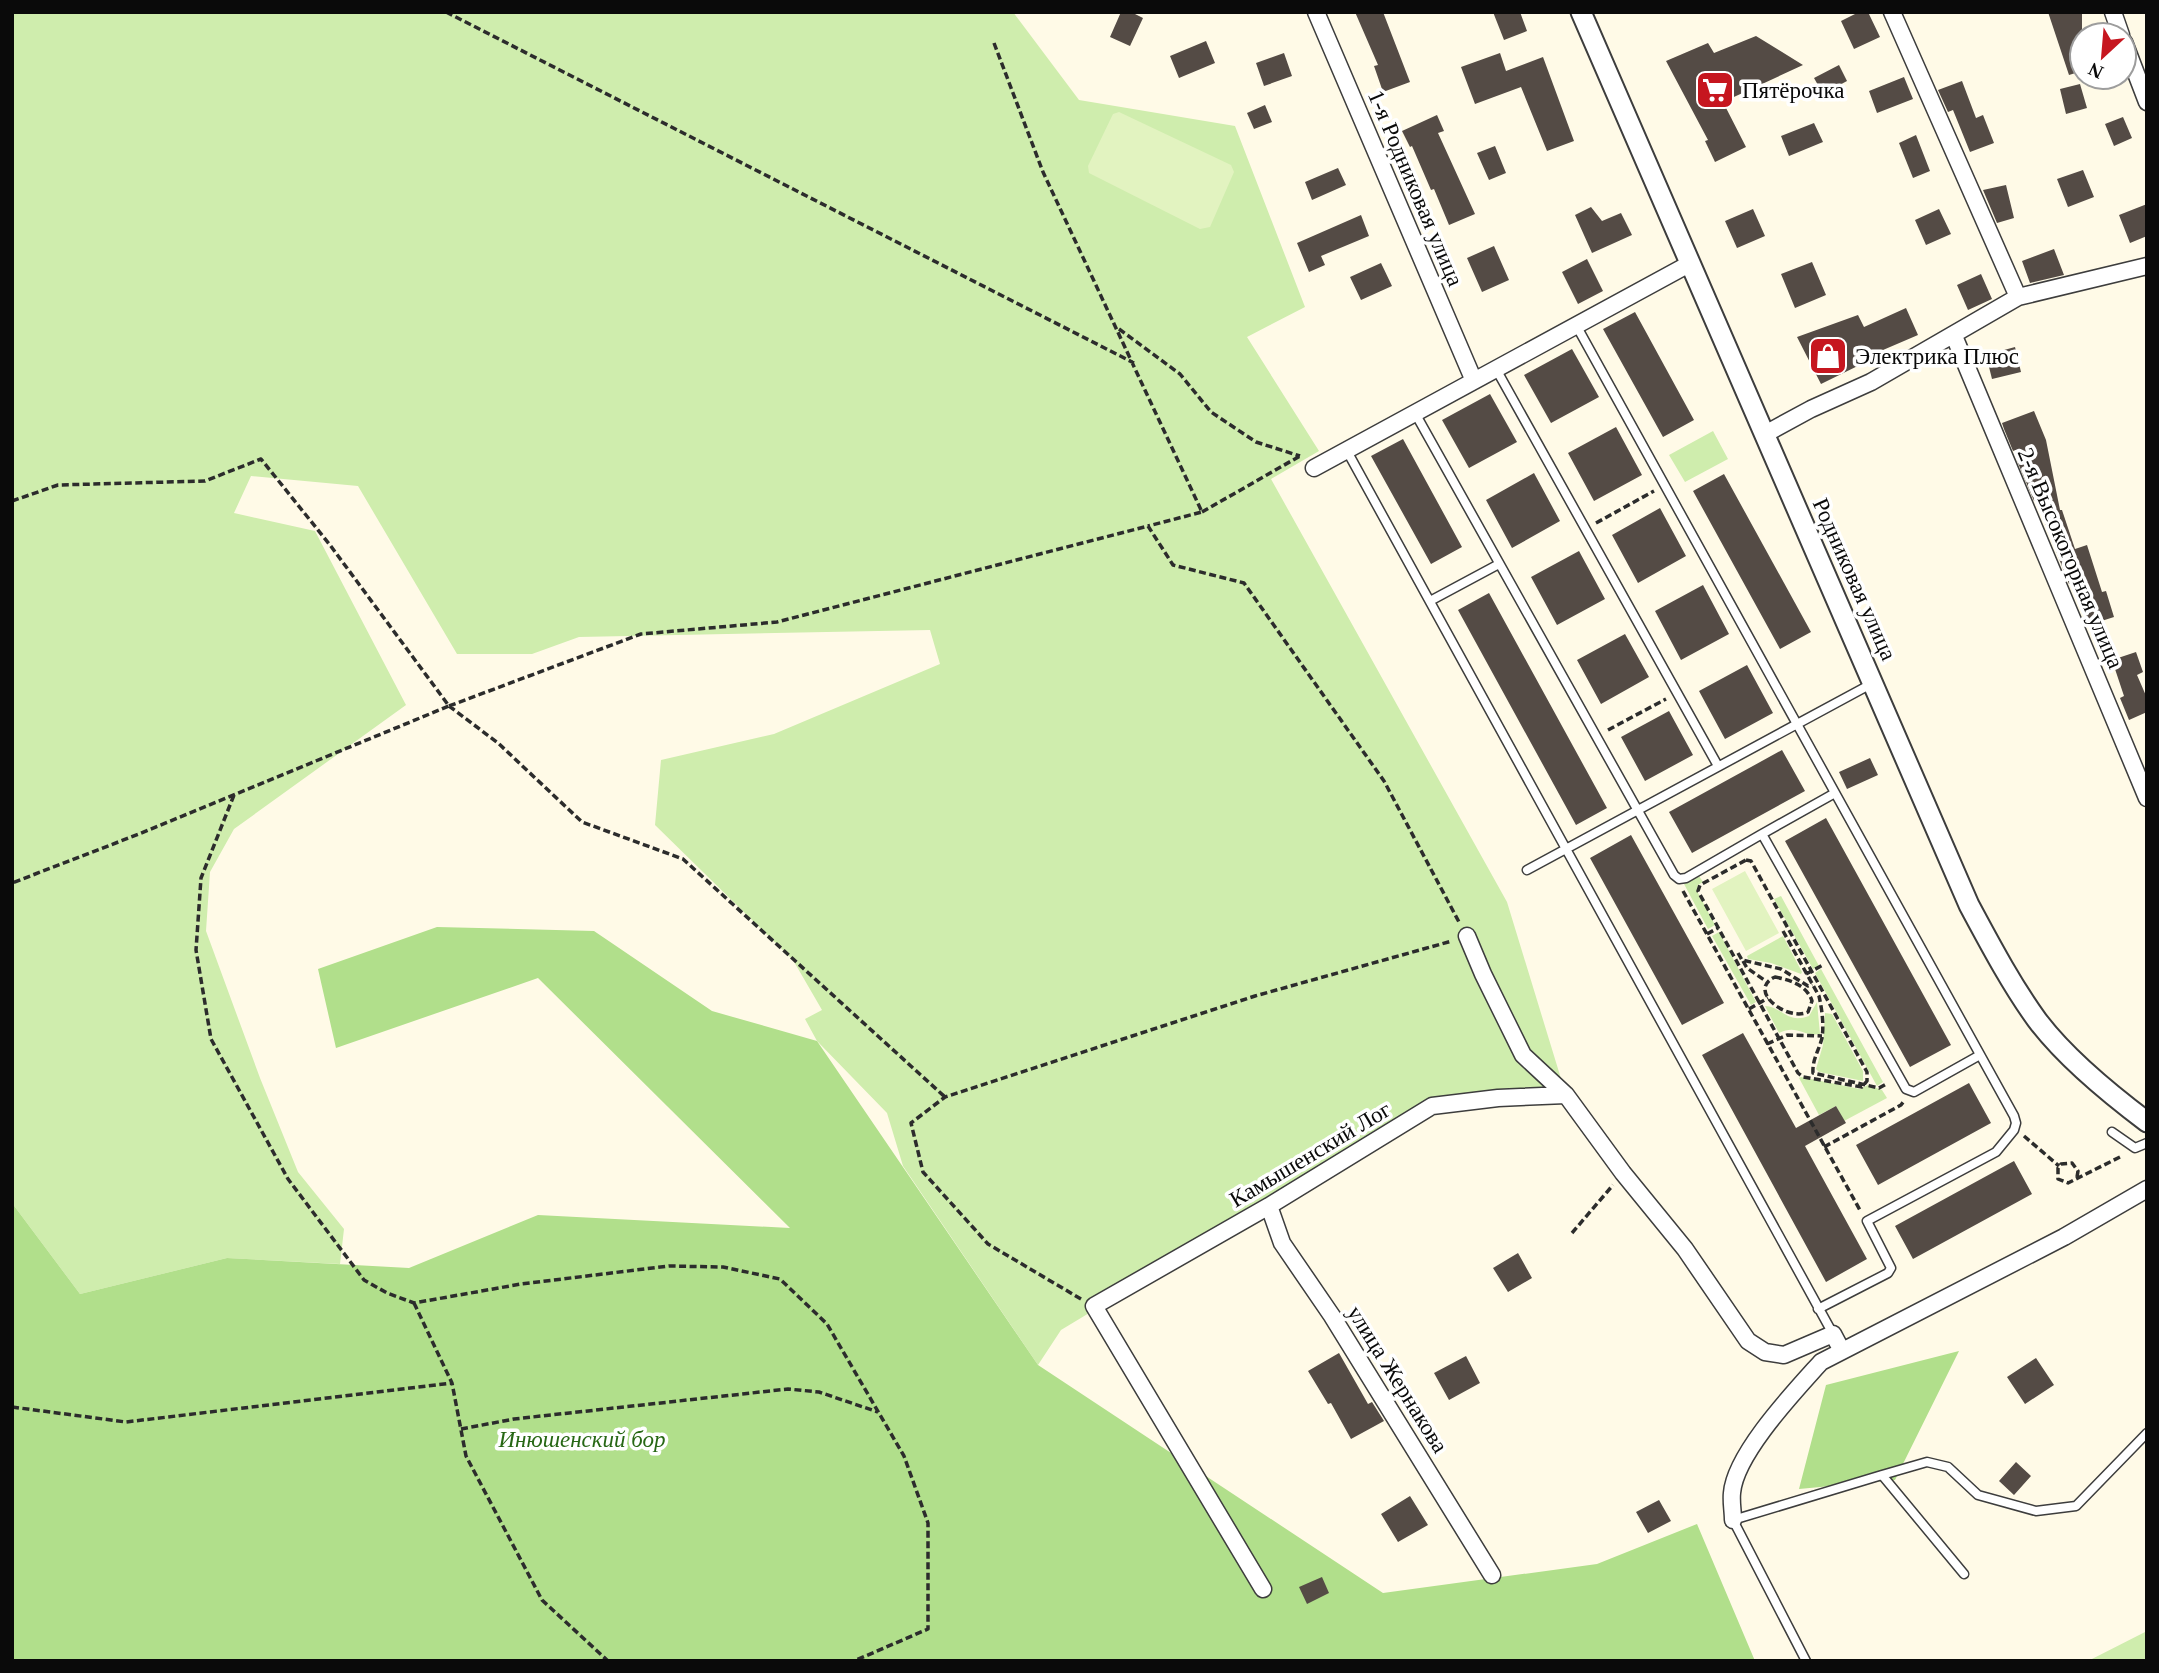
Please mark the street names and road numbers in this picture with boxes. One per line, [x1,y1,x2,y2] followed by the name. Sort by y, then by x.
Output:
[1363,87,1468,290] street label: 1-я Родниковая улица
[2013,444,2128,672] street label: 2-я Высокогорная улица
[1808,494,1902,664] street label: Родниковая улица
[1225,1097,1395,1212] street label: Камышенский Лог
[1342,1301,1453,1457] street label: улица Жернакова

